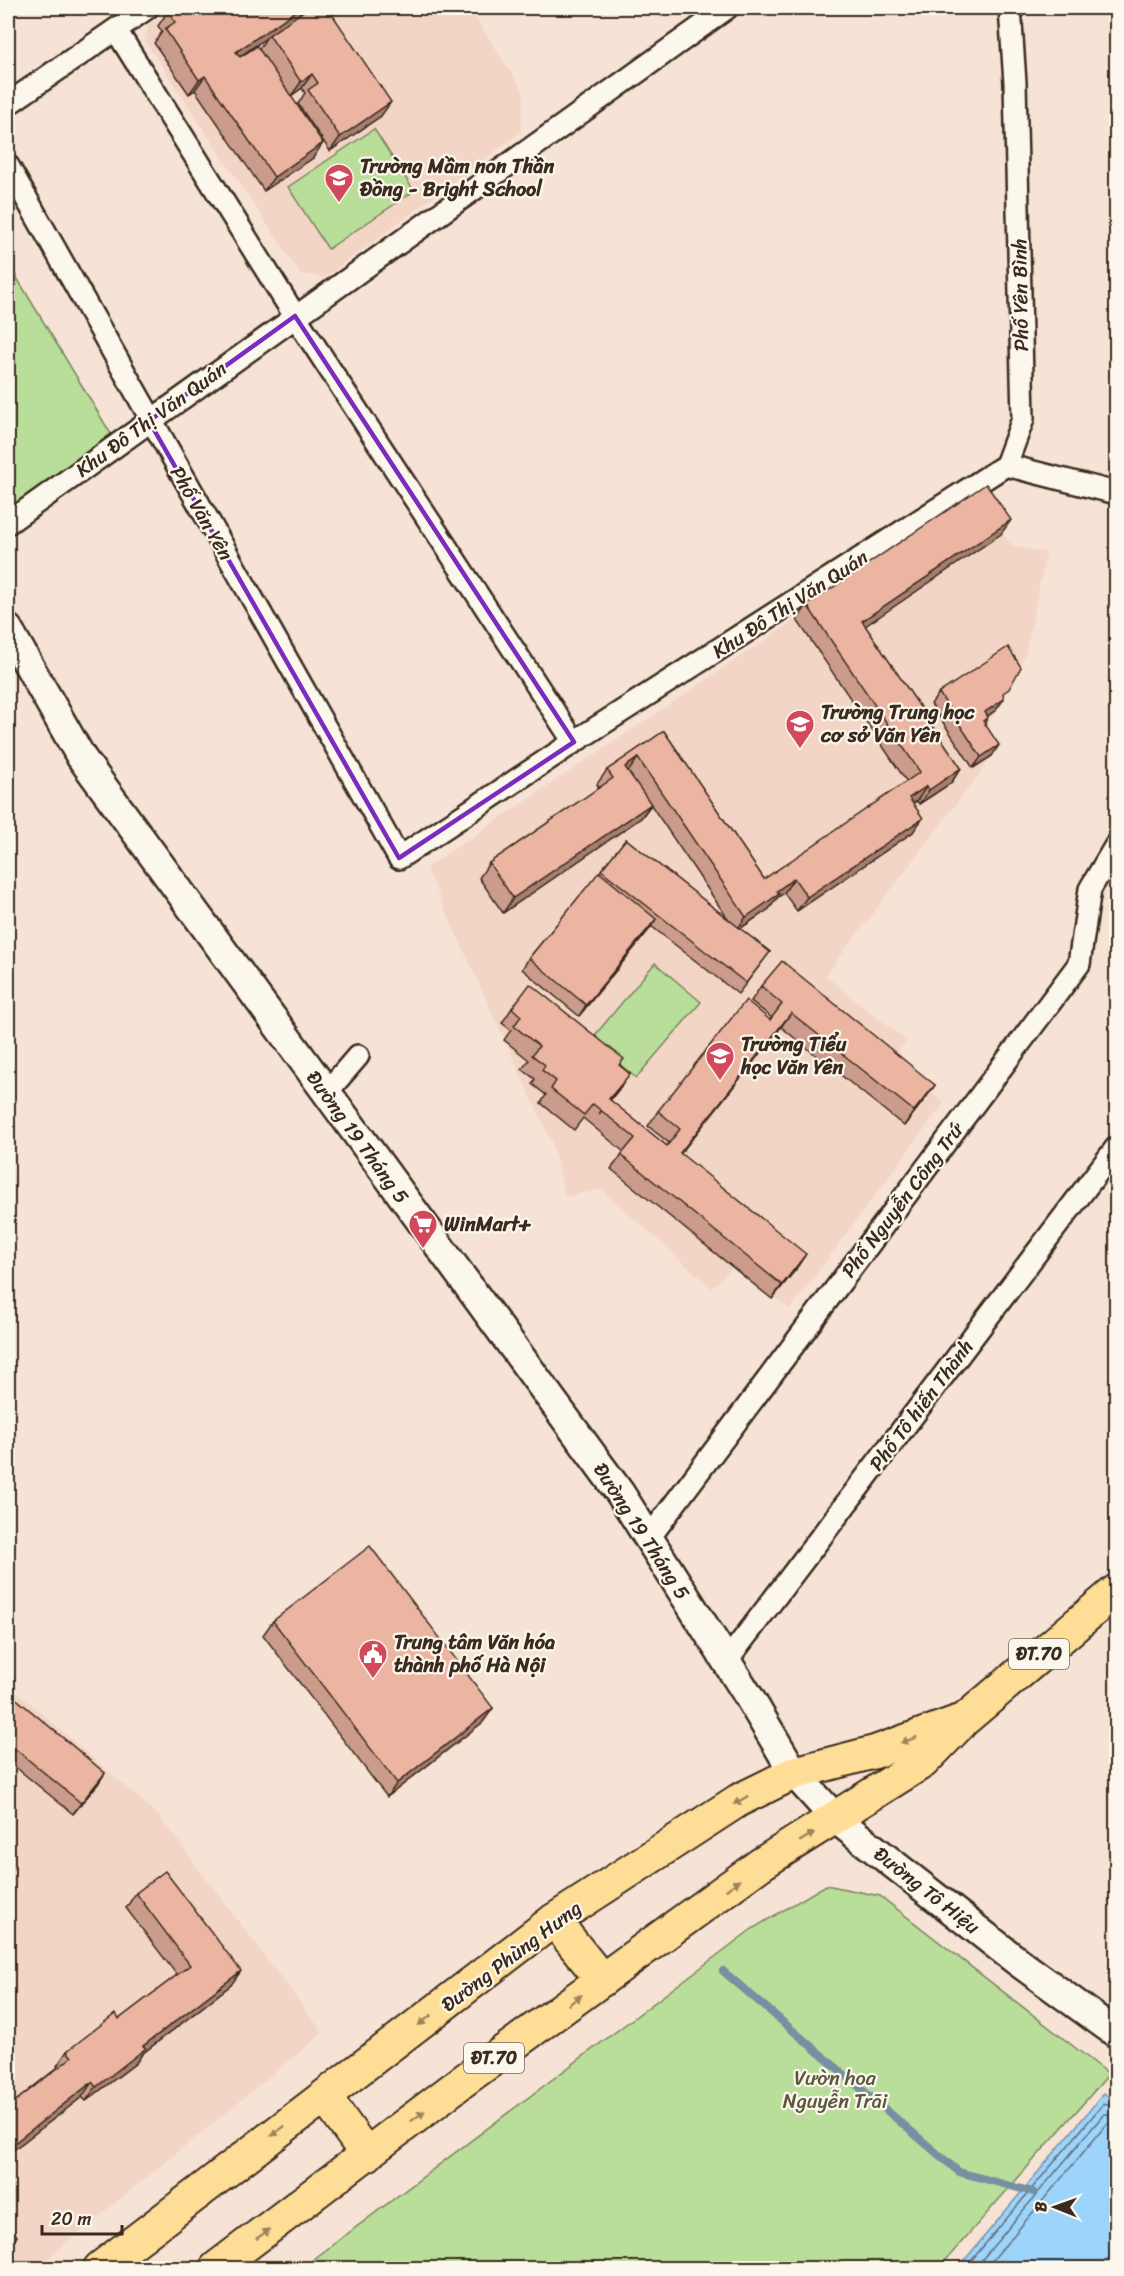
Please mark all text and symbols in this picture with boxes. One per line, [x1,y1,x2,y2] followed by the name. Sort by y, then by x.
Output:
[359,149,554,207] place label: Trường Mầm non Thần Đồng - Bright School
[323,162,355,204] school or university icon: Trường Mầm non Thần Đồng - Bright School
[1002,238,1039,352] street label: Phố Yên Bình
[68,352,235,487] street label: Khu Đô Thị Văn Quán
[160,459,243,567] street label: Phố Văn Yên
[705,540,876,668] street label: Khu Đô Thị Văn Quán
[820,695,975,753] place label: Trường Trung học cơ sở Văn Yên
[784,708,816,750] school or university icon: Trường Trung học cơ sở Văn Yên
[740,1027,847,1085] place label: Trường Tiểu học Văn Yên
[704,1040,736,1082] school or university icon: Trường Tiểu học Văn Yên
[297,1063,418,1212] street label: Đường 19 Tháng 5
[832,1114,974,1286] street label: Phố Nguyễn Công Trứ
[444,1207,532,1242] place label: WinMart+
[407,1208,439,1250] supermarket icon: WinMart+
[860,1332,983,1479] street label: Phố Tô hiến Thành
[584,1455,699,1607] street label: Đường 19 Tháng 5
[394,1625,555,1683] place label: Trung tâm Văn hóa thành phố Hà Nội
[357,1638,389,1680] public building icon: Trung tâm Văn hóa thành phố Hà Nội
[1009,1639,1069,1669] road number: ĐT.70
[900,1735,918,1745] one-way arrow
[733,1795,750,1805] one-way arrow
[799,1832,815,1843] one-way arrow
[866,1837,988,1944] street label: Đường Tô Hiệu
[725,1880,740,1892] one-way arrow
[433,1891,589,2021] street label: Đường Phùng Hưng
[566,1994,582,2006] one-way arrow
[417,2014,432,2026] one-way arrow
[464,2043,524,2073] road number: ĐT.70
[783,2061,889,2119] park label: Vườn hoa Nguyễn Trãi
[410,2109,426,2122] one-way arrow
[270,2125,285,2137] one-way arrow
[1025,2177,1085,2237] north arrow
[42,2198,122,2236] scale bar
[1026,2201,1055,2212] text: B
[51,2203,91,2235] text: 20 m
[255,2228,270,2240] one-way arrow

